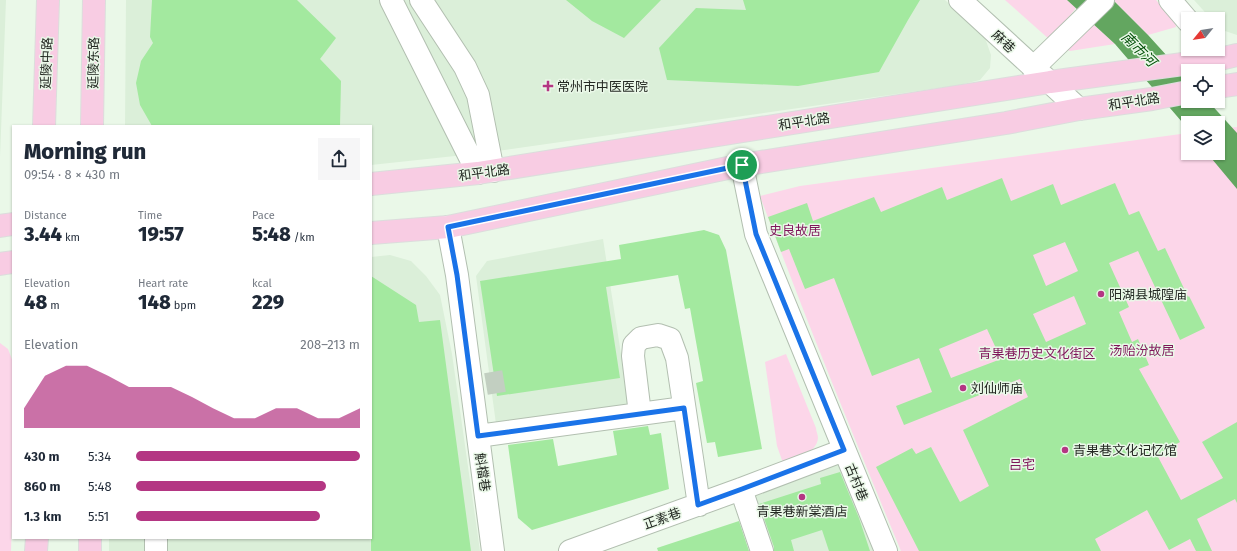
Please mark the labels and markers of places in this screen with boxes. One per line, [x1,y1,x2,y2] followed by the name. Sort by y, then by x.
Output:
[557,79,648,94] place label: 常州市中医医院
[542,80,554,92] marker: 常州市中医医院
[725,148,759,182] pin
[1109,287,1187,302] place label: 阳湖县城隍庙
[1096,289,1106,299] marker: 阳湖县城隍庙
[971,381,1023,396] place label: 刘仙师庙
[958,383,968,393] marker: 刘仙师庙
[1073,443,1177,458] place label: 青果巷文化记忆馆
[1060,445,1070,455] marker: 青果巷文化记忆馆
[797,492,807,502] marker: 青果巷新棠酒店
[756,504,848,519] place label: 青果巷新棠酒店

